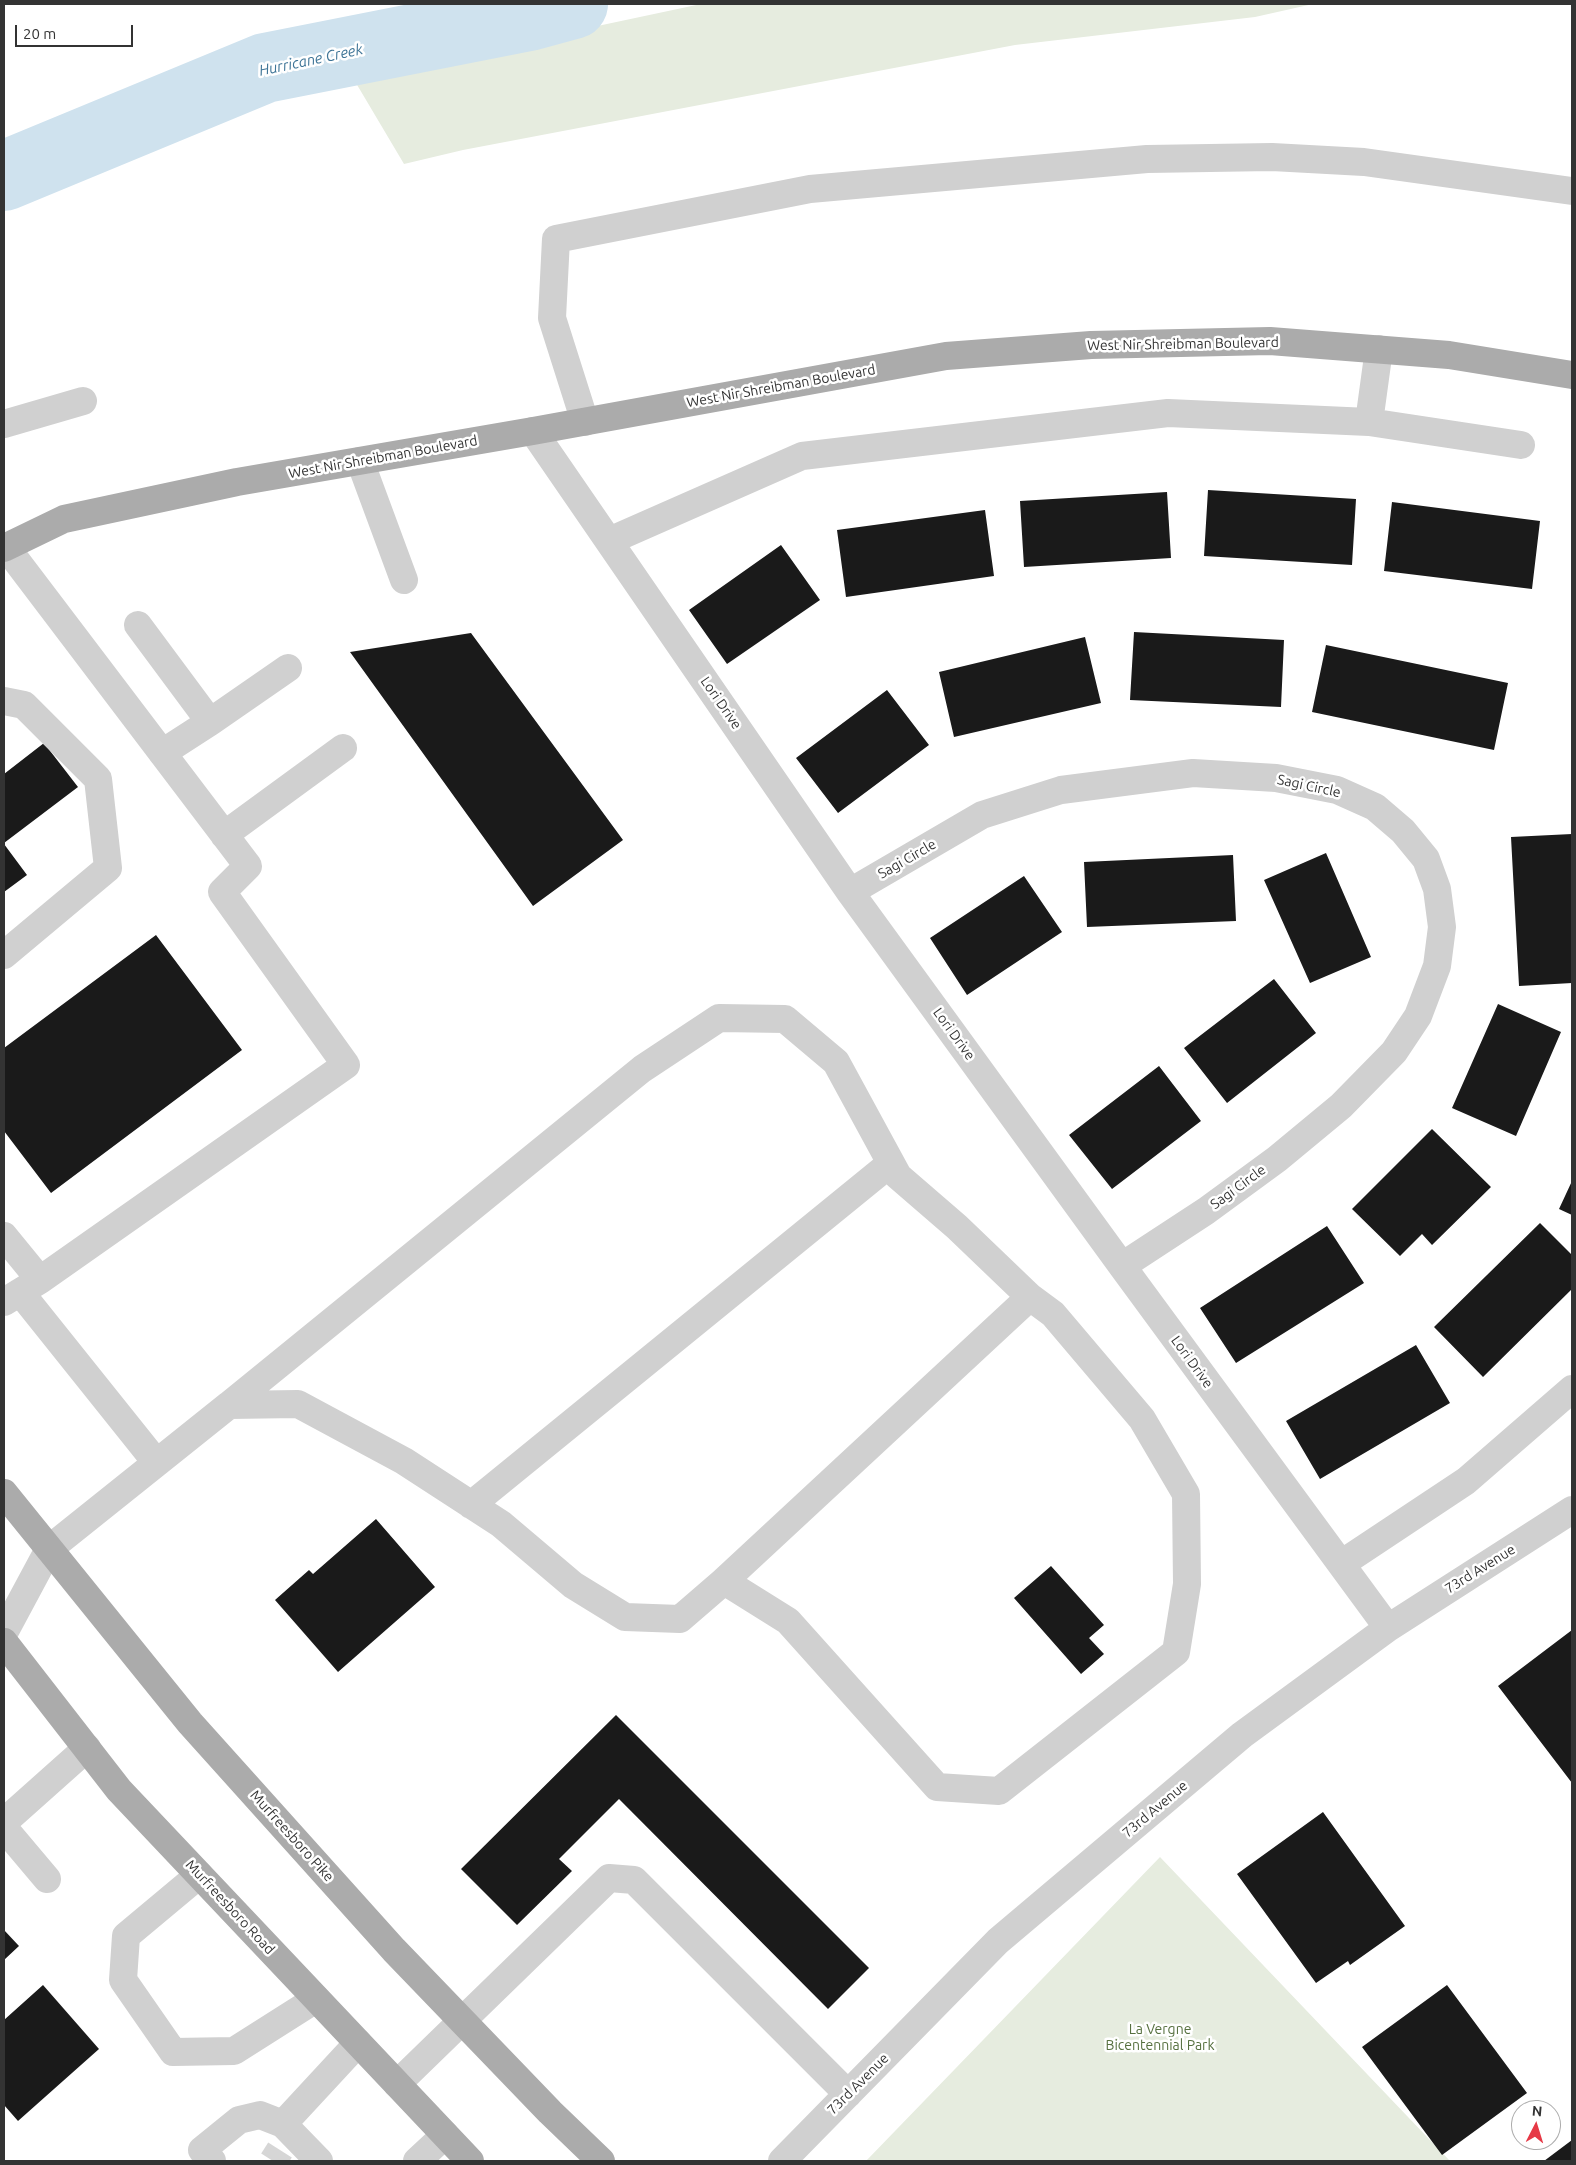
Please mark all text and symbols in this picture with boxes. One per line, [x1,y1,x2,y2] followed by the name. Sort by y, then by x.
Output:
[18,15,135,47] scale bar
[23,25,56,42] text: 20 m
[257,40,365,80] water label: Hurricane Creek
[1087,334,1279,354] street label: West Nir Shreibman Boulevard
[685,361,877,411] street label: West Nir Shreibman Boulevard
[287,432,479,482] street label: West Nir Shreibman Boulevard
[697,673,745,733] street label: Lori Drive
[1276,771,1342,801] street label: Sagi Circle
[875,836,939,882] street label: Sagi Circle
[929,1005,979,1063] street label: Lori Drive
[1207,1161,1269,1213] street label: Sagi Circle
[1167,1333,1217,1391] street label: Lori Drive
[1442,1541,1518,1597] street label: 73rd Avenue
[1119,1777,1191,1841] street label: 73rd Avenue
[247,1787,337,1885] street label: Murfreesboro Pike
[182,1856,278,1958] street label: Murfreesboro Road
[1106,2021,1214,2054] park label: La Vergne Bicentennial Park
[824,2050,892,2118] street label: 73rd Avenue
[1511,2100,1561,2150] north arrow
[1531,2103,1543,2119] text: N

